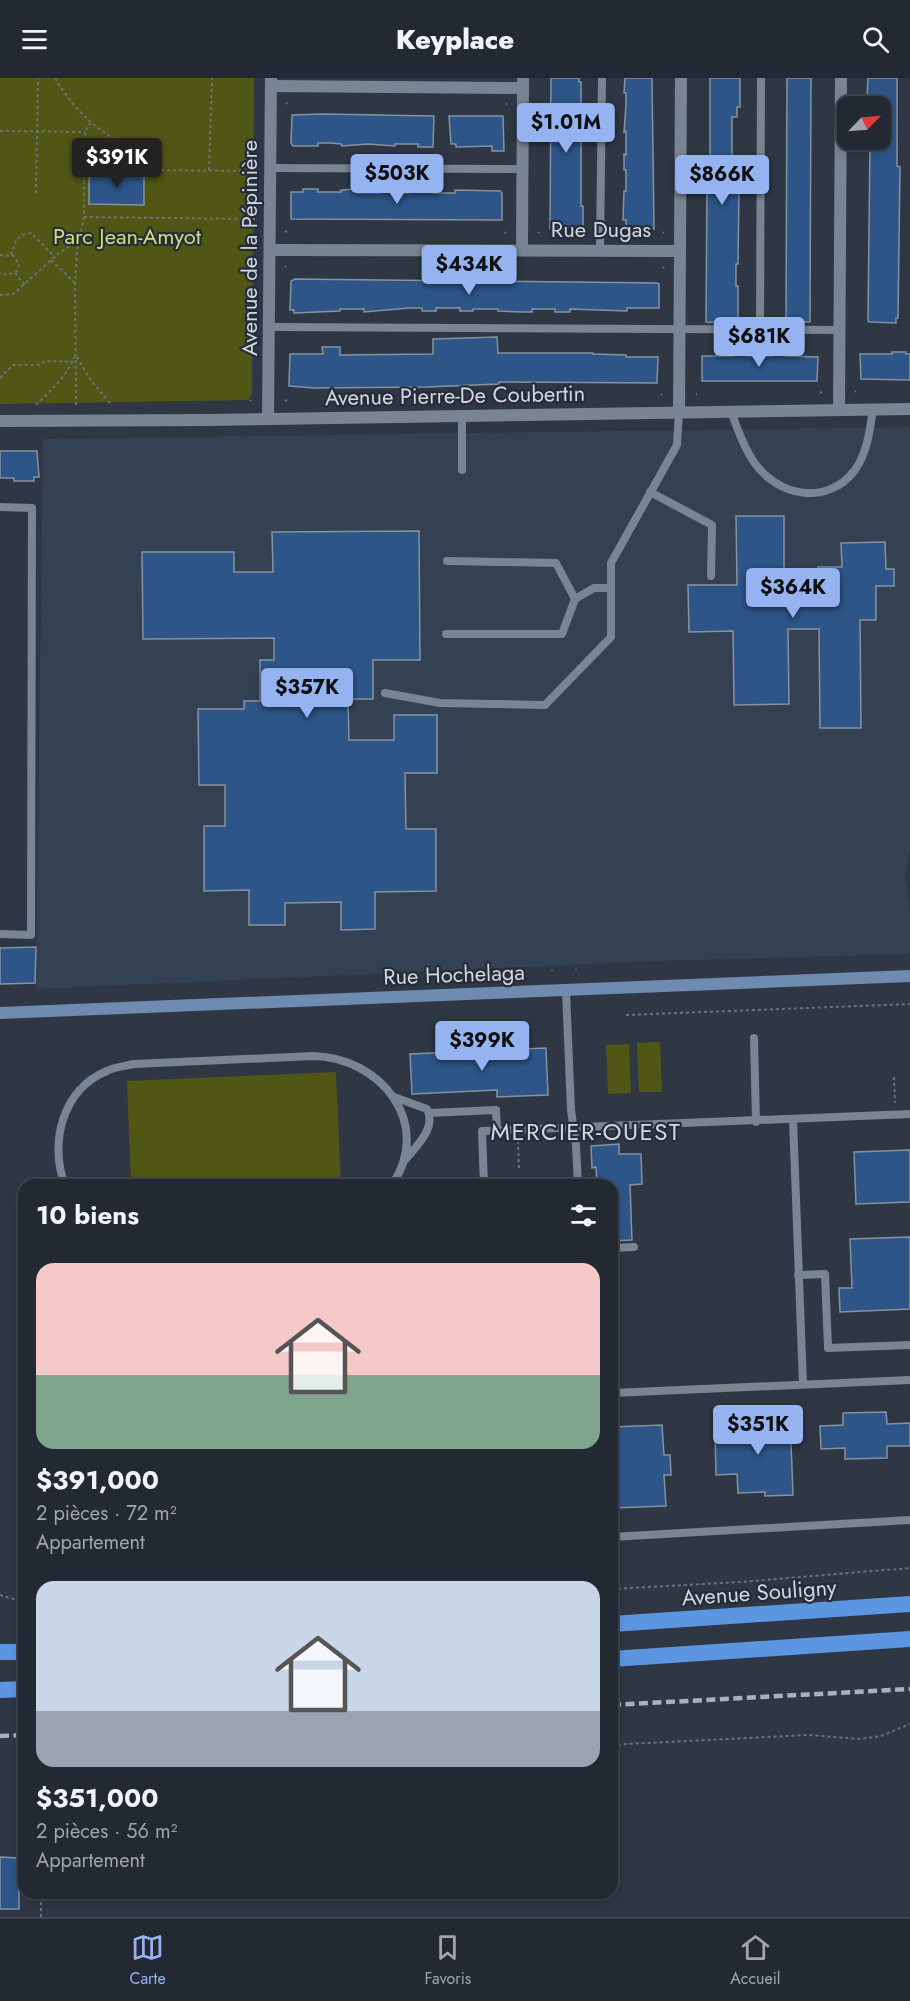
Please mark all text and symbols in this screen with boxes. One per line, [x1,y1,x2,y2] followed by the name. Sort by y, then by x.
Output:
[396,20,514,59] text: Keyplace
[18,23,51,56] icon: menu
[859,23,892,56] icon: search
[837,96,891,150] north arrow
[837,96,891,150] map controls
[517,103,615,154] pin: $1.01M
[531,108,601,137] text: $1.01M
[75,138,159,189] pin: $391K
[233,140,265,356] street label: Avenue de la Pépinière
[86,143,148,172] text: $391K
[355,154,439,205] pin: $503K
[680,155,764,206] pin: $866K
[365,159,429,188] text: $503K
[689,160,755,189] text: $866K
[551,213,651,245] street label: Rue Dugas
[53,220,202,252] park label: Parc Jean-Amyot
[427,245,511,296] pin: $434K
[436,250,502,279] text: $434K
[717,317,801,368] pin: $681K
[728,322,790,351] text: $681K
[325,377,585,413] street label: Avenue Pierre-De Coubertin
[751,568,835,619] pin: $364K
[760,573,826,602] text: $364K
[265,668,349,719] pin: $357K
[275,673,339,702] text: $357K
[383,956,525,992] street label: Rue Hochelaga
[440,1021,524,1072] pin: $399K
[449,1026,515,1055] text: $399K
[490,1114,682,1149] district label: MERCIER-OUEST
[36,1196,139,1234] text: 10 biens
[567,1199,600,1232] icon: filters
[264,1302,372,1410] icon: home
[716,1405,800,1456] pin: $351K
[727,1410,789,1439] text: $351K
[36,1461,159,1499] text: $391,000
[36,1499,177,1528] text: 2 pièces · 72 m²
[36,1528,145,1557] text: Appartement
[680,1571,838,1613] street label: Avenue Souligny
[264,1620,372,1728] icon: home
[36,1779,158,1817] text: $351,000
[36,1817,178,1846] text: 2 pièces · 56 m²
[36,1846,145,1875] text: Appartement
[129,1931,166,1990] tab: Carte
[425,1931,471,1990] tab: Favoris
[730,1931,781,1990] tab: Accueil

